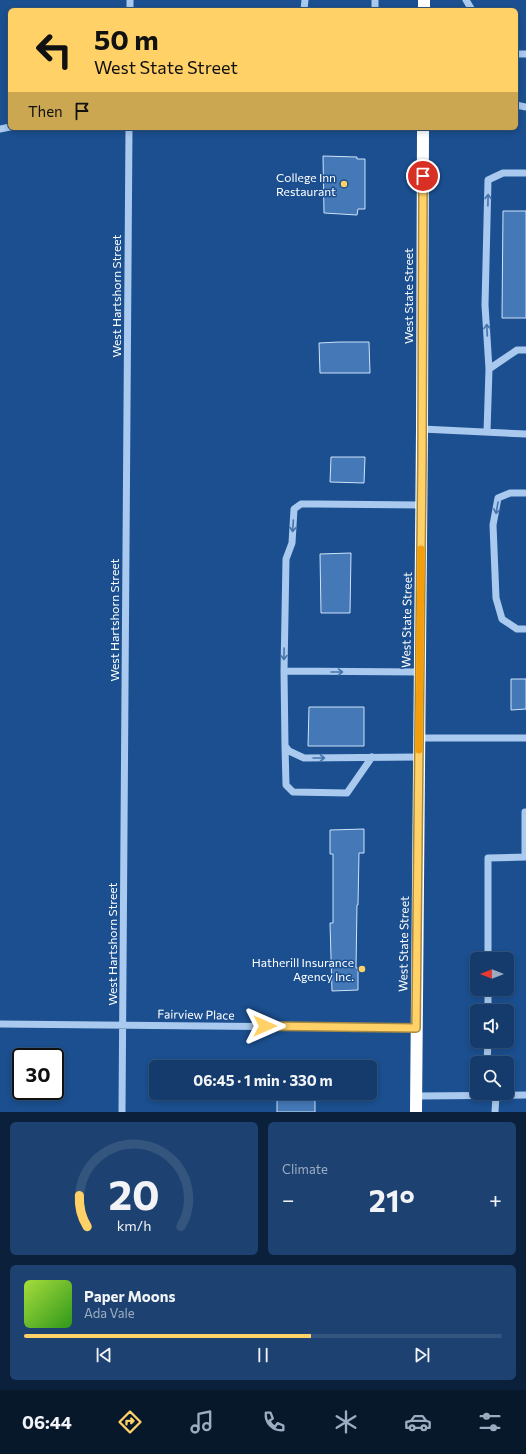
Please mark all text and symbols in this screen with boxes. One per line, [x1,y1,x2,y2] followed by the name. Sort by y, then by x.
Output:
[94,22,159,56] text: 50 m
[28,24,80,76] icon: left
[94,56,238,78] text: West State Street
[71,100,93,122] icon: arrive
[28,102,63,120] text: Then
[406,159,440,193] pin
[412,165,434,187] icon: arrive
[276,170,336,198] place label: College Inn Restaurant
[339,179,349,189] marker: College Inn Restaurant
[484,194,492,207] one-way arrow
[109,235,123,357] street label: West Hartshorn Street
[401,248,415,344] street label: West State Street
[483,324,490,337] one-way arrow
[492,501,500,514] one-way arrow
[290,519,297,532] one-way arrow
[107,559,121,681] street label: West Hartshorn Street
[398,572,414,668] street label: West State Street
[280,647,288,660] one-way arrow
[330,668,343,676] one-way arrow
[312,754,325,762] one-way arrow
[105,883,119,1005] street label: West Hartshorn Street
[395,896,411,992] street label: West State Street
[470,952,514,996] north arrow
[470,952,514,1100] map controls
[252,955,354,983] place label: Hatherill Insurance Agency Inc.
[357,964,367,974] marker: Hatherill Insurance Agency Inc.
[470,1004,514,1048] button: sound
[244,1005,286,1047] position arrow
[157,1006,235,1022] street label: Fairview Place
[12,1048,64,1100] speed limit sign: 30
[470,1056,514,1100] button: search
[193,1071,333,1089] text: 06:45 · 1 min · 330 m
[282,1161,328,1177] text: Climate
[108,1167,160,1218] text: 20
[369,1181,415,1218] text: 21°
[282,1186,295,1213] text: −
[489,1186,502,1213] text: +
[117,1215,151,1233] text: km/h
[84,1287,175,1305] text: Paper Moons
[84,1305,135,1321] text: Ada Vale
[93,1344,115,1366] icon: previous
[252,1344,274,1366] icon: pause
[411,1344,433,1366] icon: next
[116,1408,144,1436] icon: directions
[188,1408,216,1436] icon: music
[260,1408,288,1436] icon: phone
[332,1408,360,1436] icon: climate
[404,1408,432,1436] icon: car
[476,1408,504,1436] icon: filters
[22,1411,72,1433] text: 06:44

